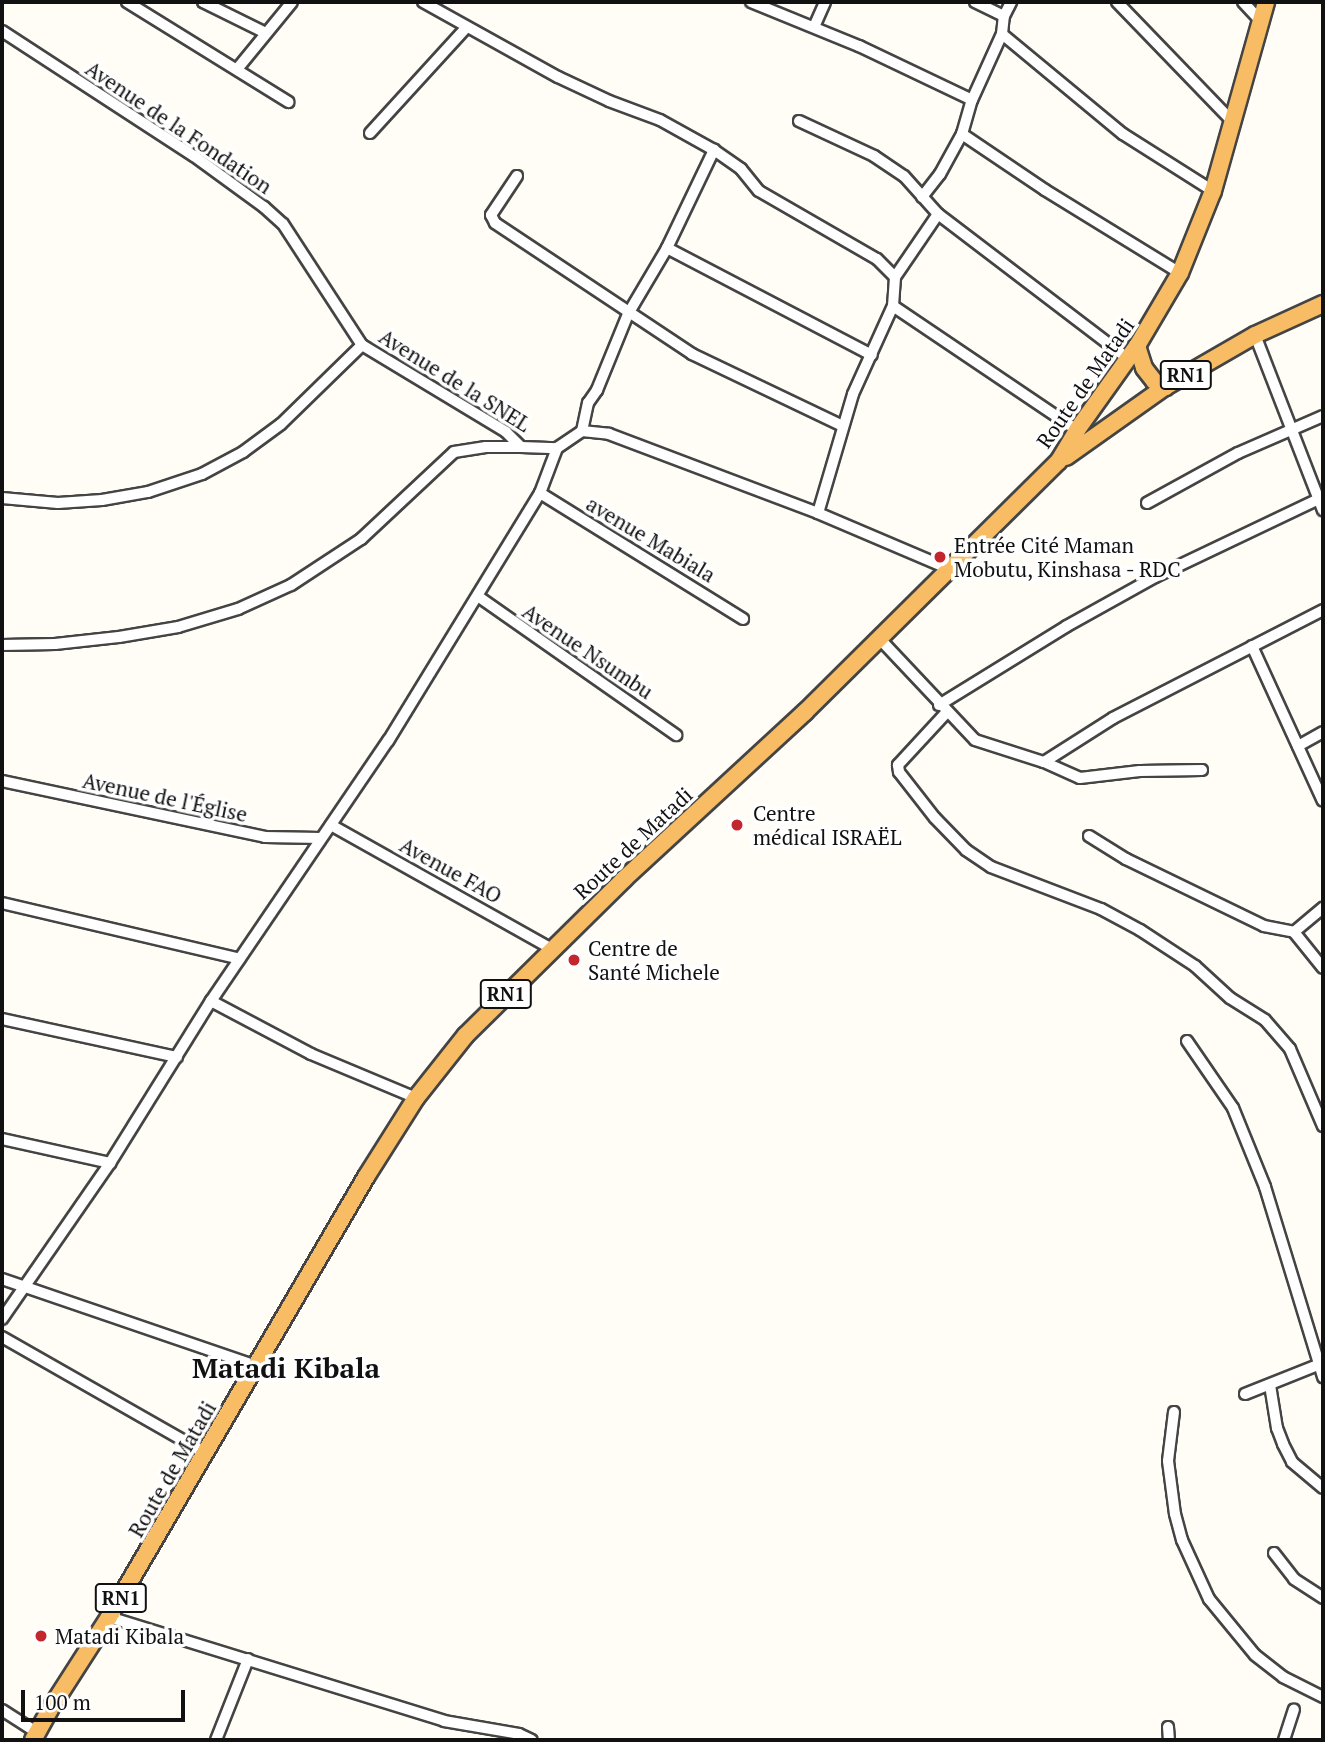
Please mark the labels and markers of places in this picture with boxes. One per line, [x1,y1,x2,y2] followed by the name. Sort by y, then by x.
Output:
[954,532,1183,582] place label: Entrée Cité Maman Mobutu, Kinshasa - RDC
[932,549,948,565] marker: Entrée Cité Maman Mobutu, Kinshasa - RDC
[753,800,902,850] place label: Centre médical ISRAËL
[727,815,747,835] marker: Centre médical ISRAËL
[588,935,720,985] place label: Centre de Santé Michele
[566,952,582,968] marker: Centre de Santé Michele
[55,1623,184,1649] place label: Matadi Kibala
[33,1628,49,1644] marker: Matadi Kibala

